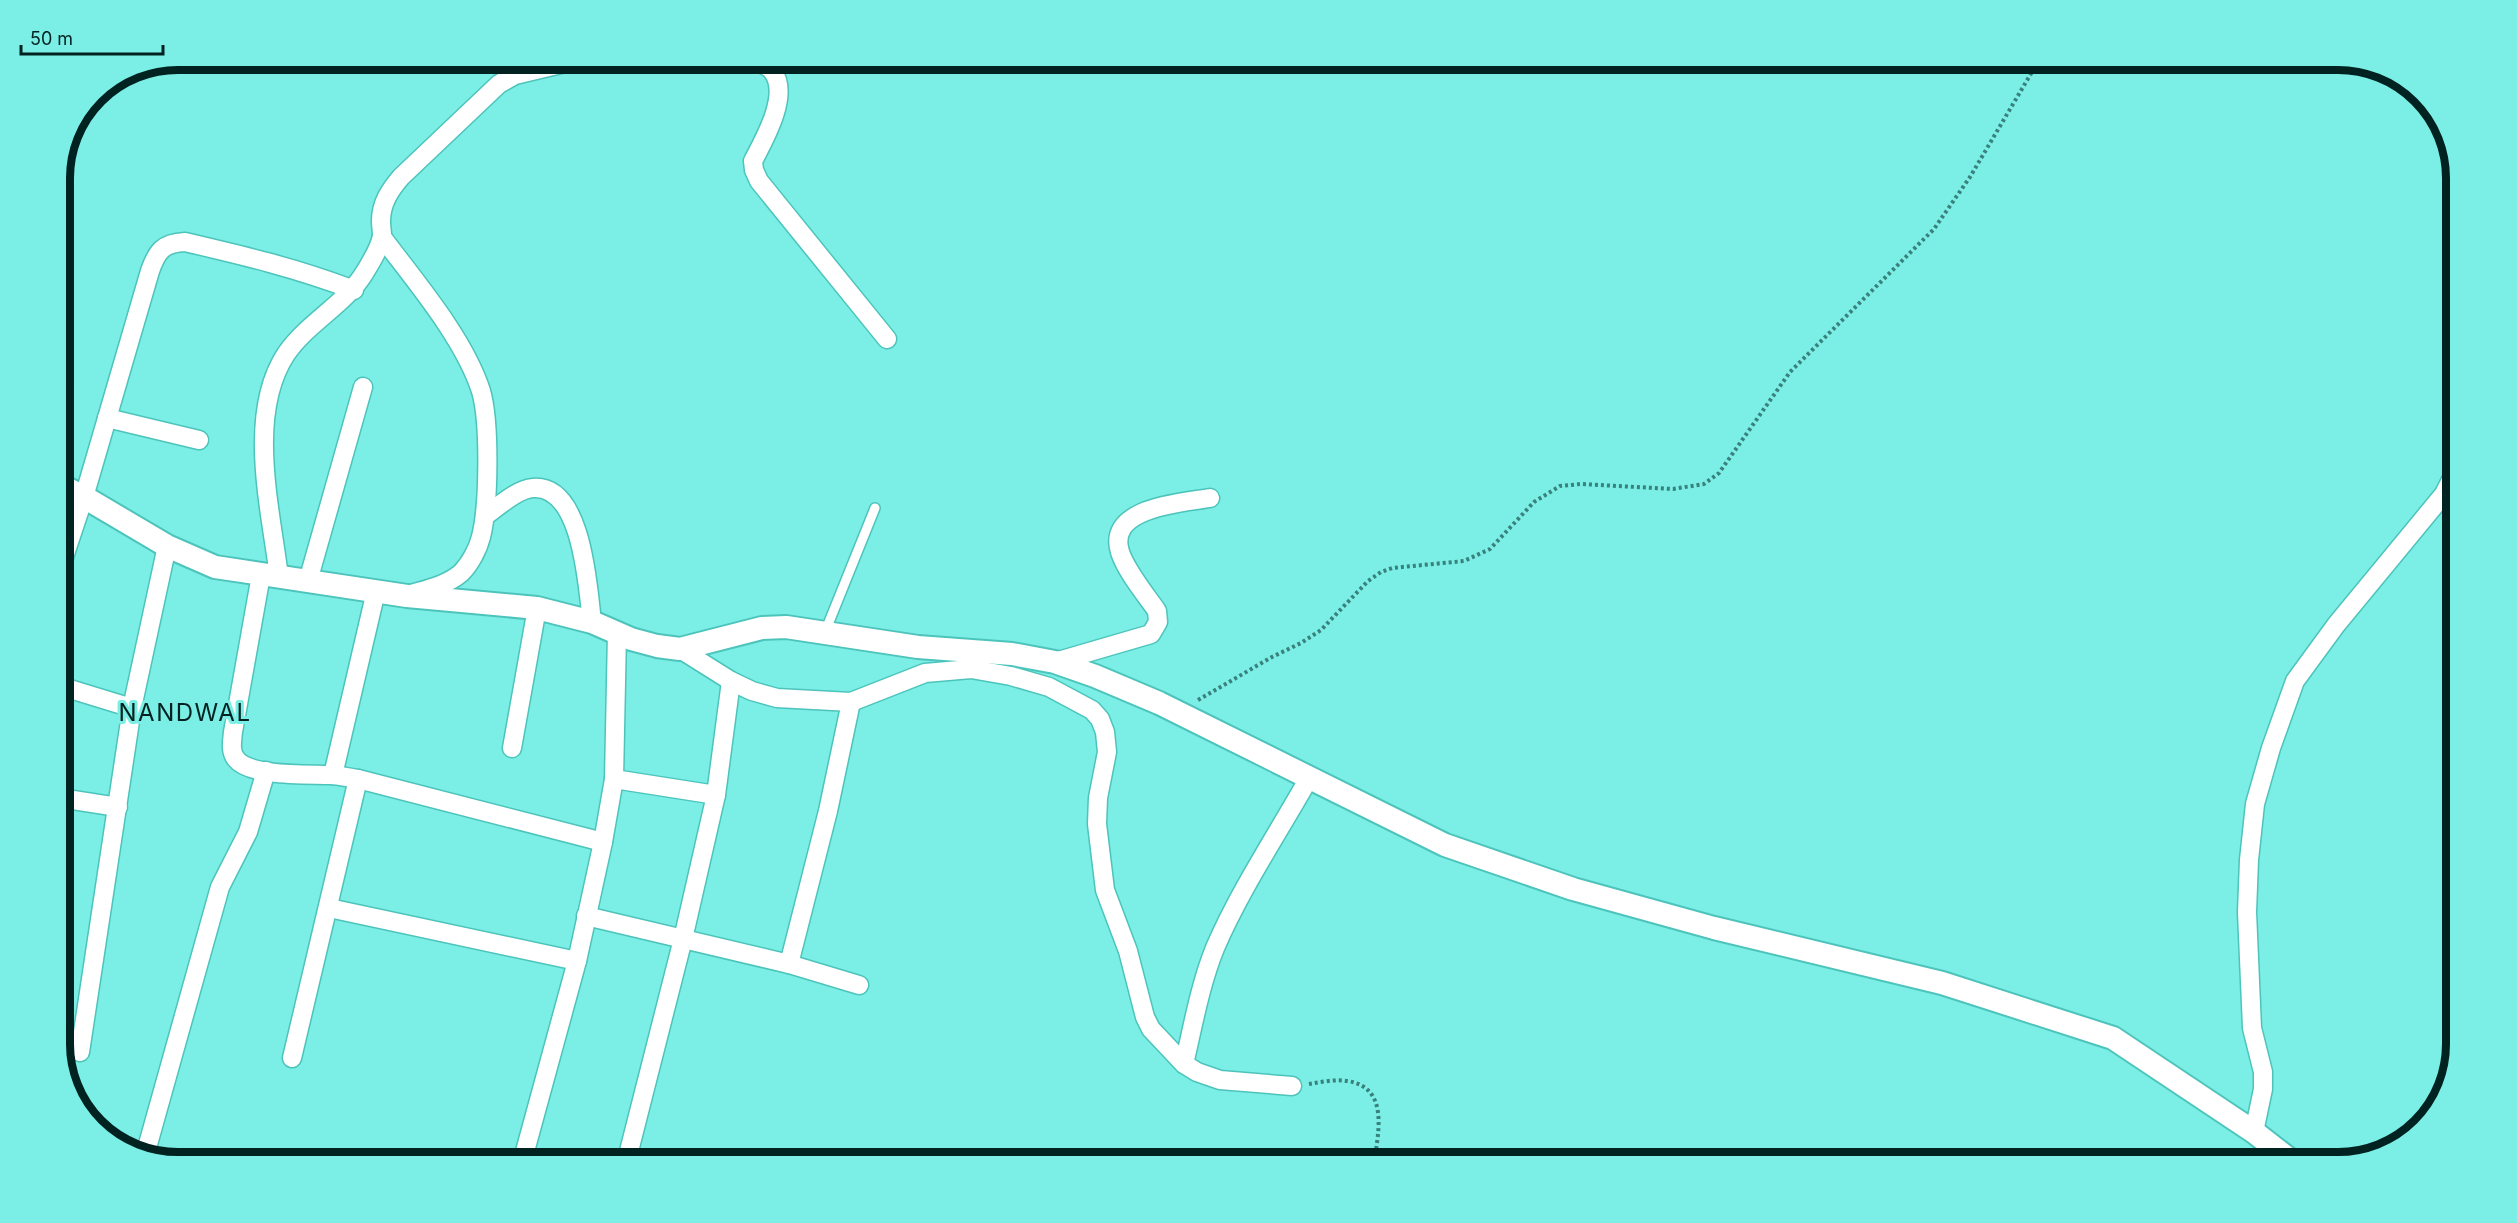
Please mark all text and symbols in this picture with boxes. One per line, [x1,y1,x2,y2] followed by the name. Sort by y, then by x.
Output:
[21,18,164,56] scale bar
[30,28,73,49] text: 50 m
[119,698,251,727] district label: NANDWAL

